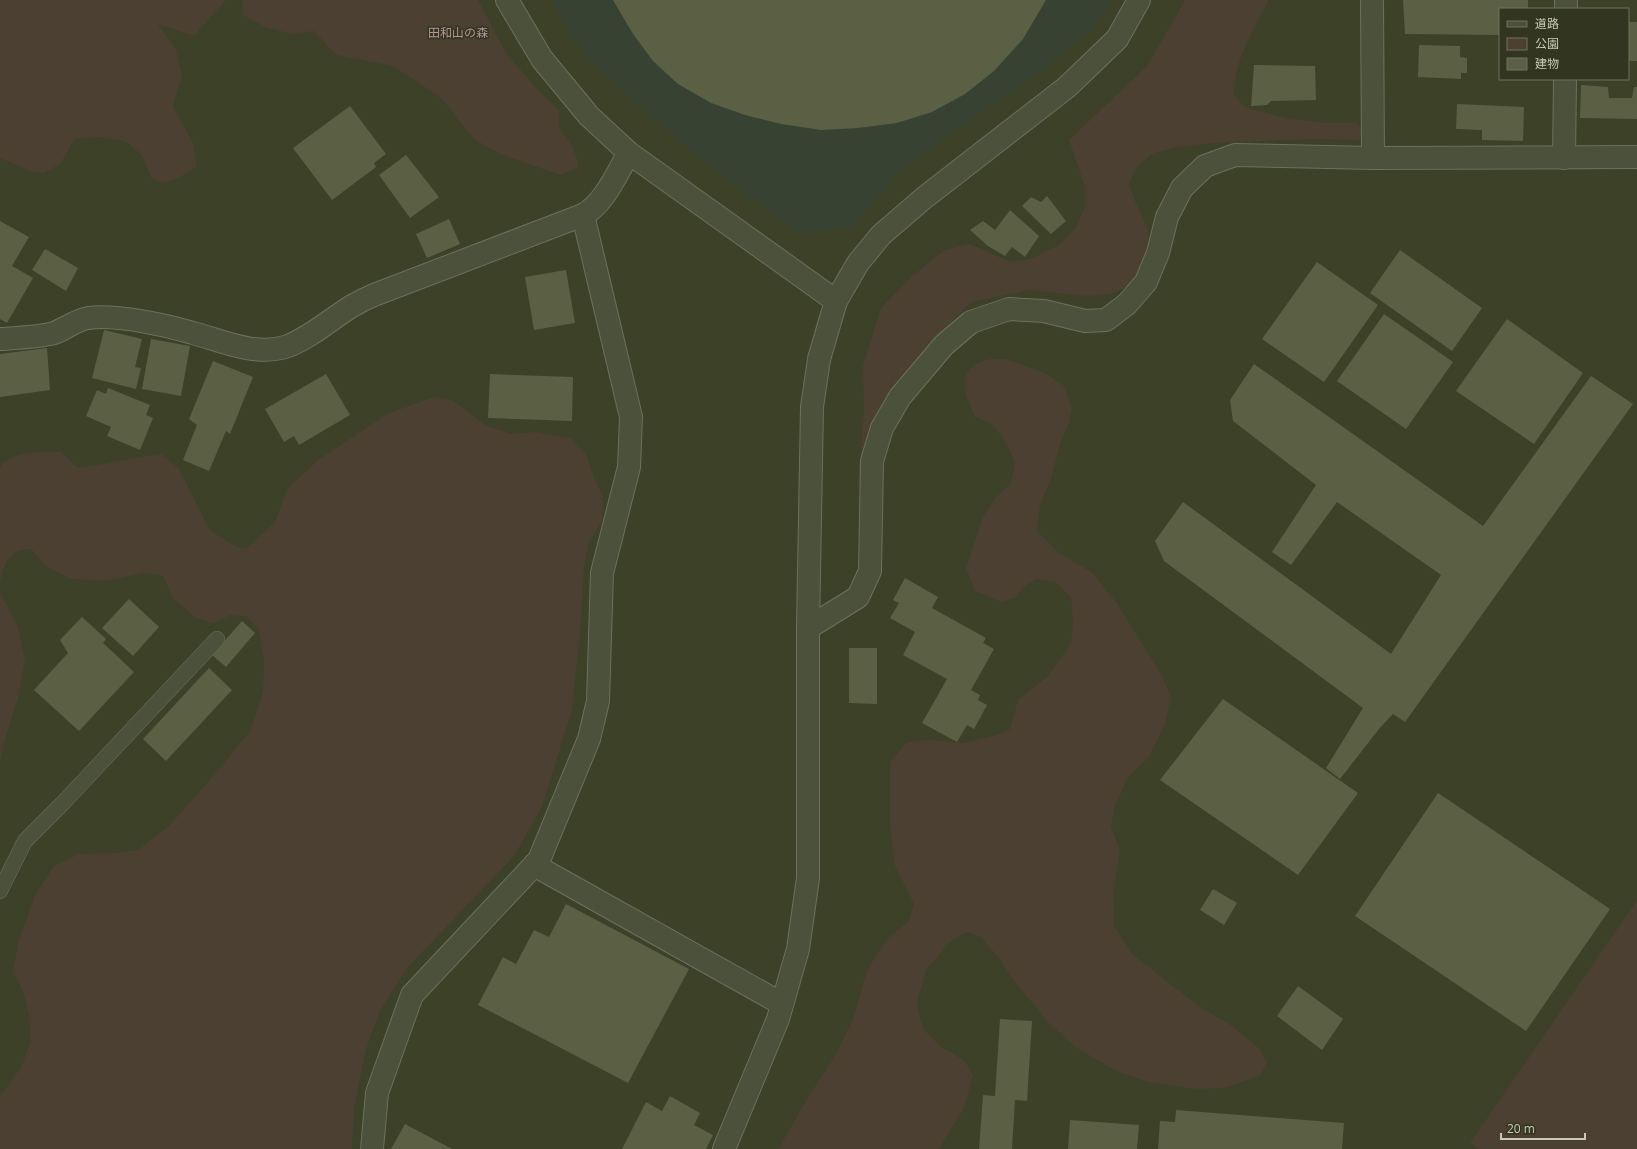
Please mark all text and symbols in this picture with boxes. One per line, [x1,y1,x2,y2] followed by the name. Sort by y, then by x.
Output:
[1499,8,1629,80] legend
[1535,15,1559,32] text: 道路
[428,24,488,41] park label: 田和山の森
[1535,35,1559,52] text: 公園
[1535,55,1559,72] text: 建物
[1501,1115,1585,1141] scale bar
[1507,1120,1535,1137] text: 20 m

